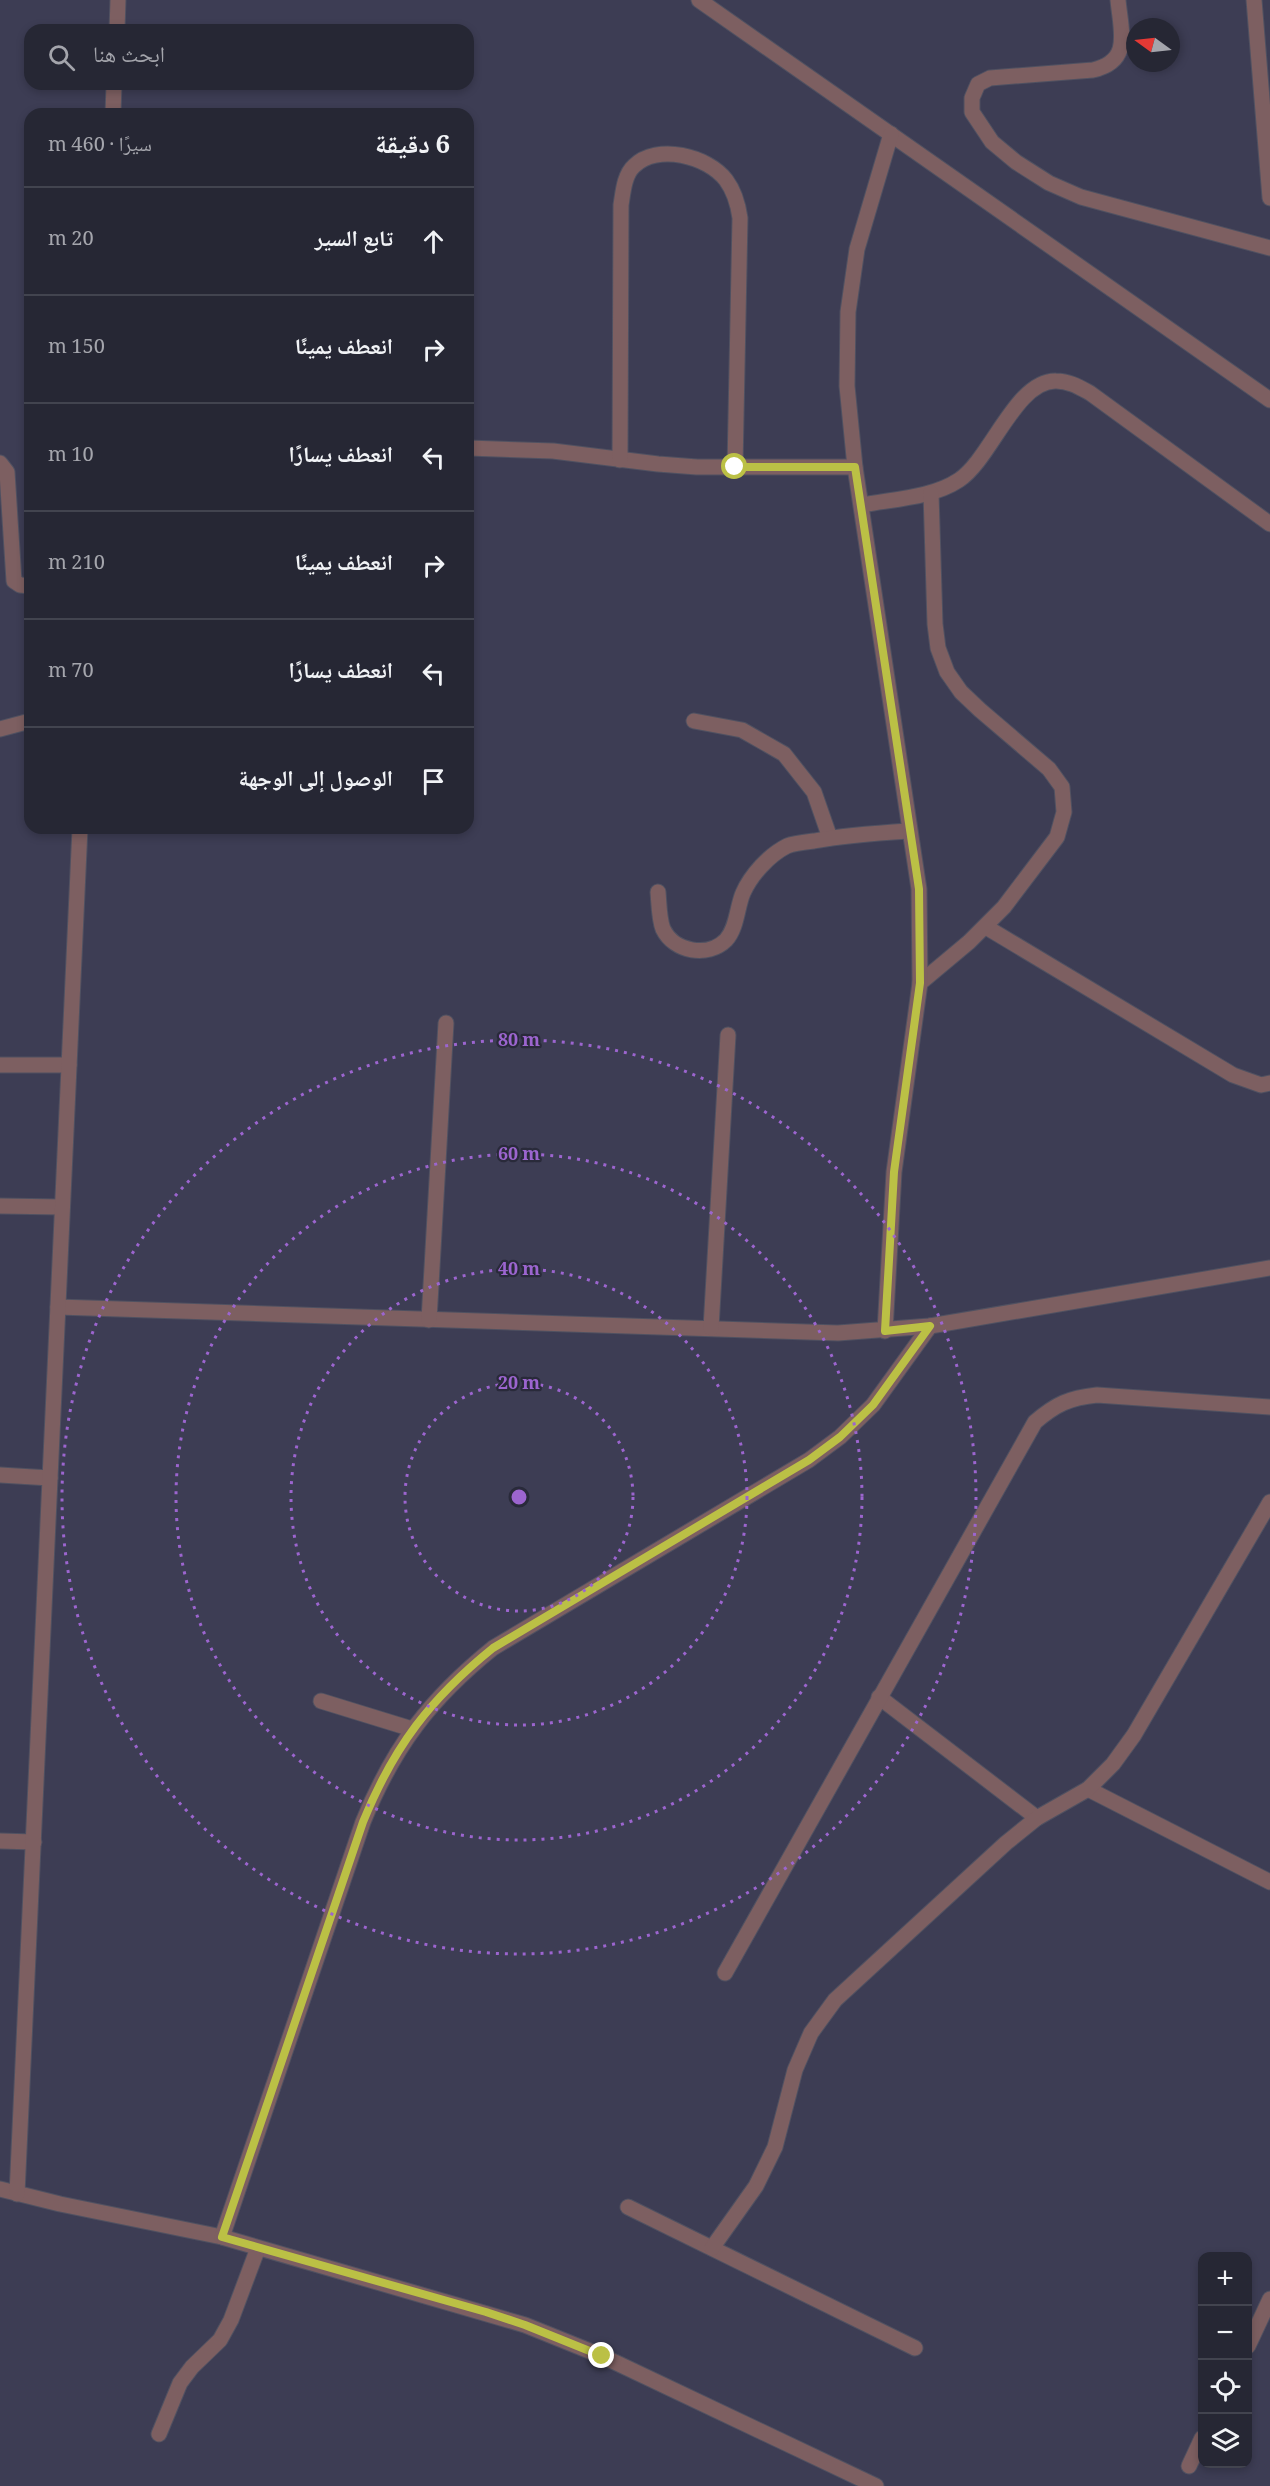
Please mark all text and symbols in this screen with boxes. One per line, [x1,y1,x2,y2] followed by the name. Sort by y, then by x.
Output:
[1126,18,1180,72] north arrow
[24,24,474,90] search box
[93,38,165,76] text: ابحث هنا
[45,41,78,74] icon: search
[375,125,450,169] text: 6 دقيقة
[48,130,152,164] text: سيرًا · 460 m
[315,222,393,260] text: تابع السير
[48,224,94,258] text: 20 m
[417,225,450,258] icon: ahead
[295,330,393,368] text: انعطف يمينًا
[48,332,105,366] text: 150 m
[417,333,450,366] icon: right
[288,438,393,476] text: انعطف يسارًا
[48,440,94,474] text: 10 m
[417,441,450,474] icon: left
[721,453,747,479] route start
[295,546,393,584] text: انعطف يمينًا
[48,548,105,582] text: 210 m
[417,549,450,582] icon: right
[288,654,393,692] text: انعطف يسارًا
[48,656,94,690] text: 70 m
[417,657,450,690] icon: left
[239,762,393,800] text: الوصول إلى الوجهة
[417,765,450,798] icon: arrive
[498,1027,540,1057] text: 80 m
[498,1141,540,1171] text: 60 m
[498,1256,540,1286] text: 40 m
[498,1370,540,1400] text: 20 m
[509,1487,529,1507] centre of rings
[1198,2252,1252,2468] map controls
[1198,2252,1252,2306] button: +
[1198,2306,1252,2360] button: −
[588,2342,614,2368] route end
[1198,2360,1252,2414] button: locate
[1198,2414,1252,2468] button: layers

